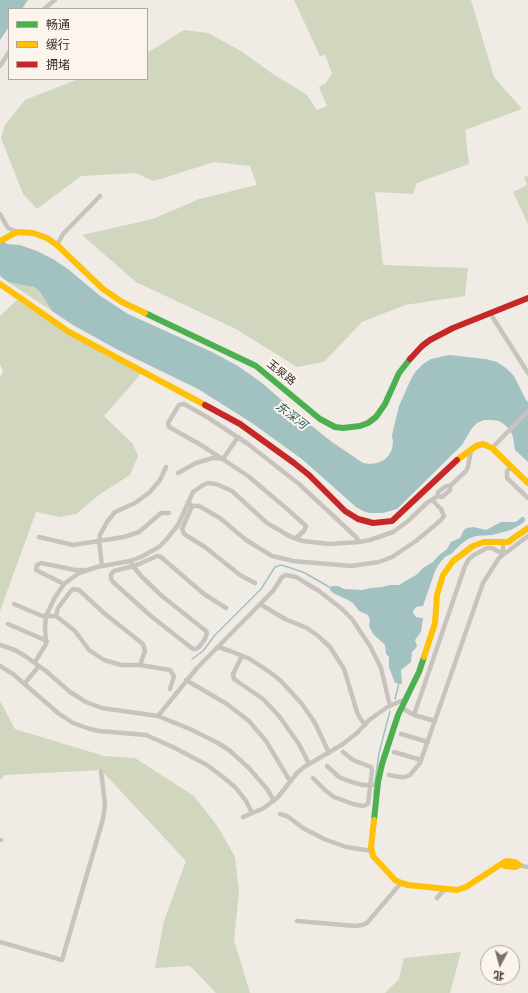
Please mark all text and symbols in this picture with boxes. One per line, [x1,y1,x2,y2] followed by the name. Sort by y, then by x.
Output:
[8,8,148,80] legend
[46,17,70,33] text: 畅通
[46,37,70,53] text: 缓行
[46,57,70,73] text: 拥堵
[264,357,298,389] street label: 玉泉路
[272,399,310,433] water label: 东深河
[480,945,520,985] north arrow
[493,968,505,983] text: 北

